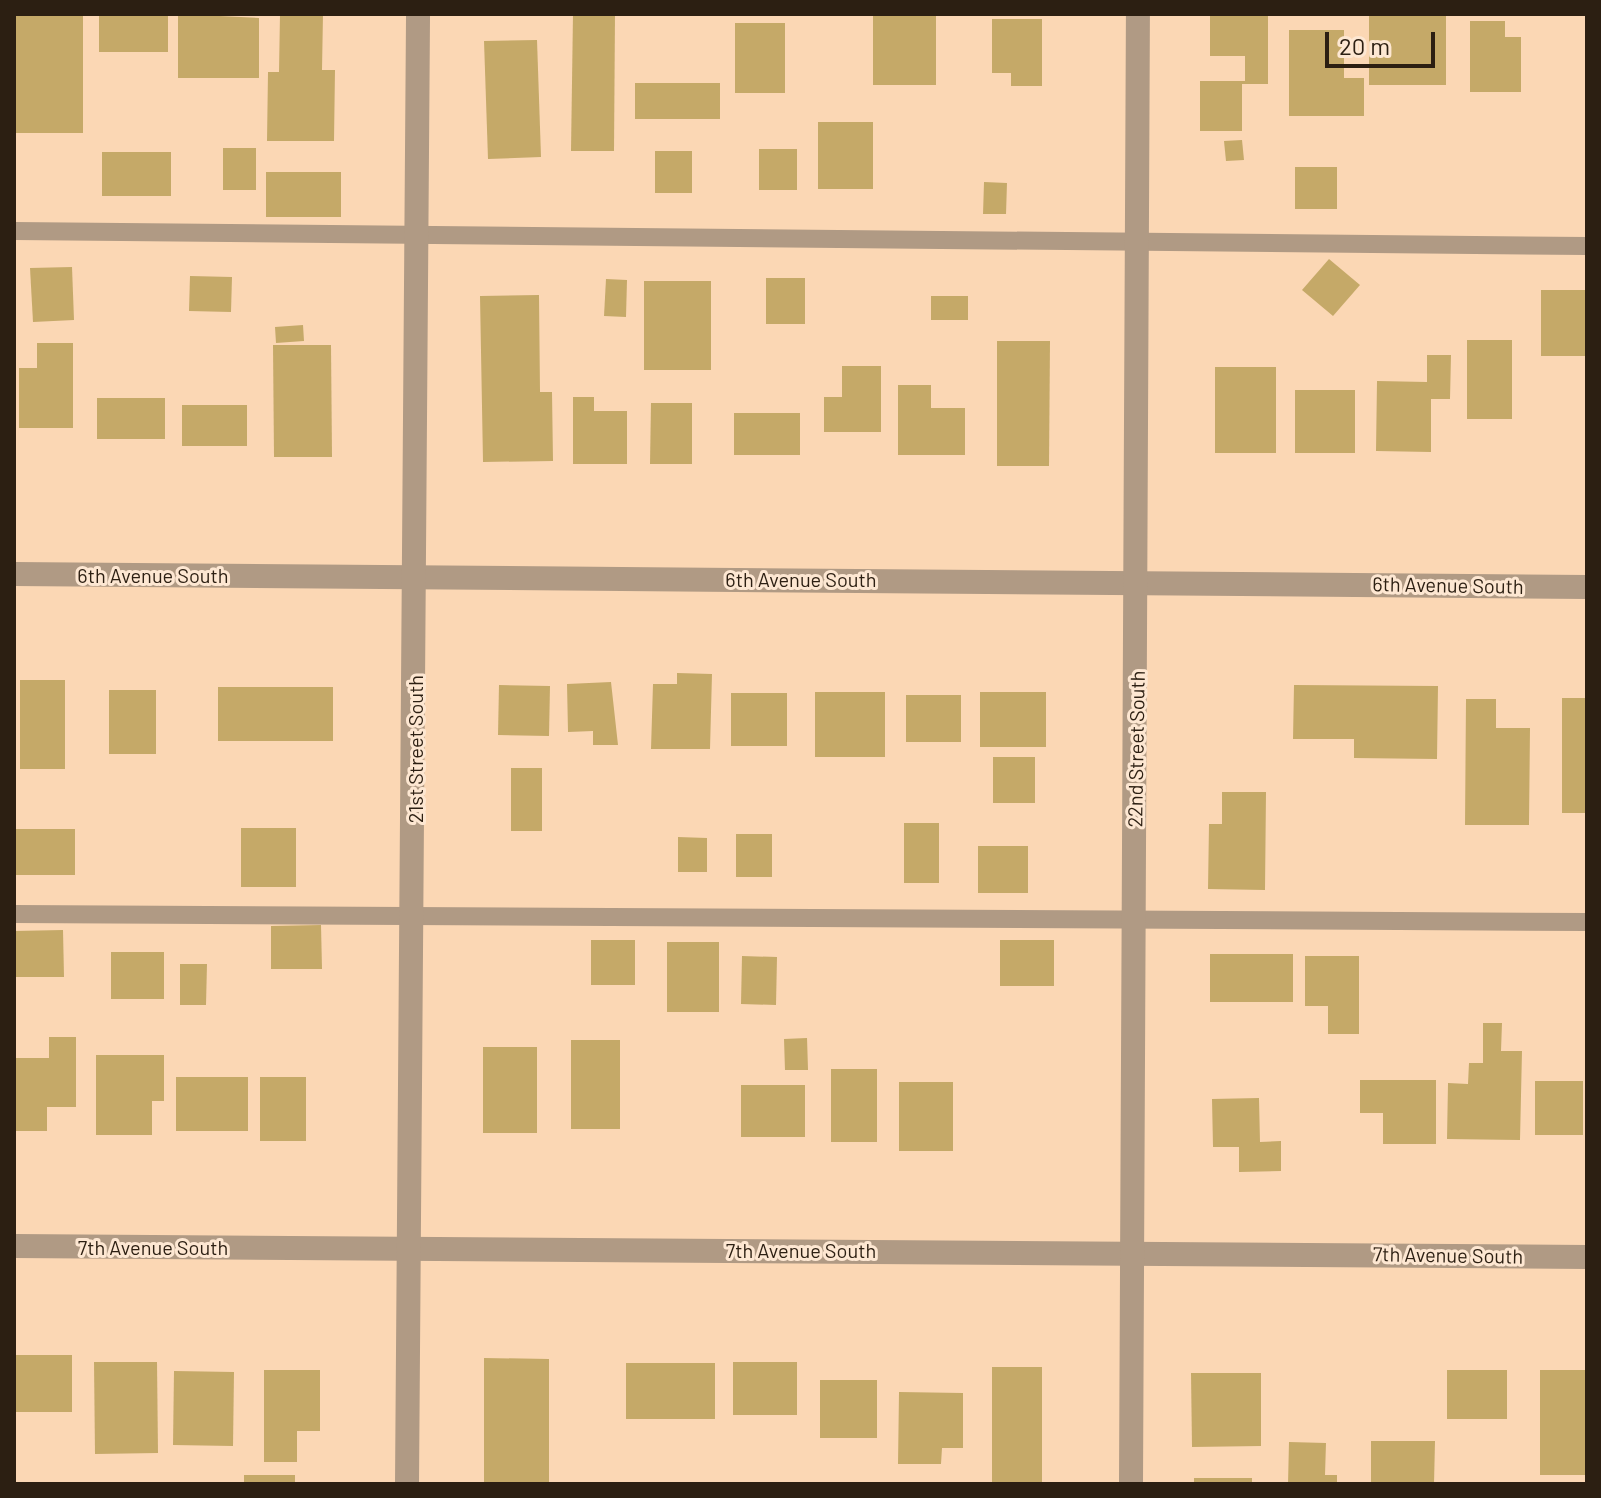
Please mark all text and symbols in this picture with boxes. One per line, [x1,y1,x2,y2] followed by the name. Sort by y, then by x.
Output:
[1329,16,1439,66] scale bar
[1339,31,1390,60] text: 20 m
[77,563,229,587] street label: 6th Avenue South
[725,567,877,591] street label: 6th Avenue South
[1372,572,1524,598] street label: 6th Avenue South
[1123,670,1149,828] street label: 22nd Street South
[403,675,427,823] street label: 21st Street South
[78,1235,228,1259] street label: 7th Avenue South
[726,1238,876,1262] street label: 7th Avenue South
[1373,1242,1523,1268] street label: 7th Avenue South

